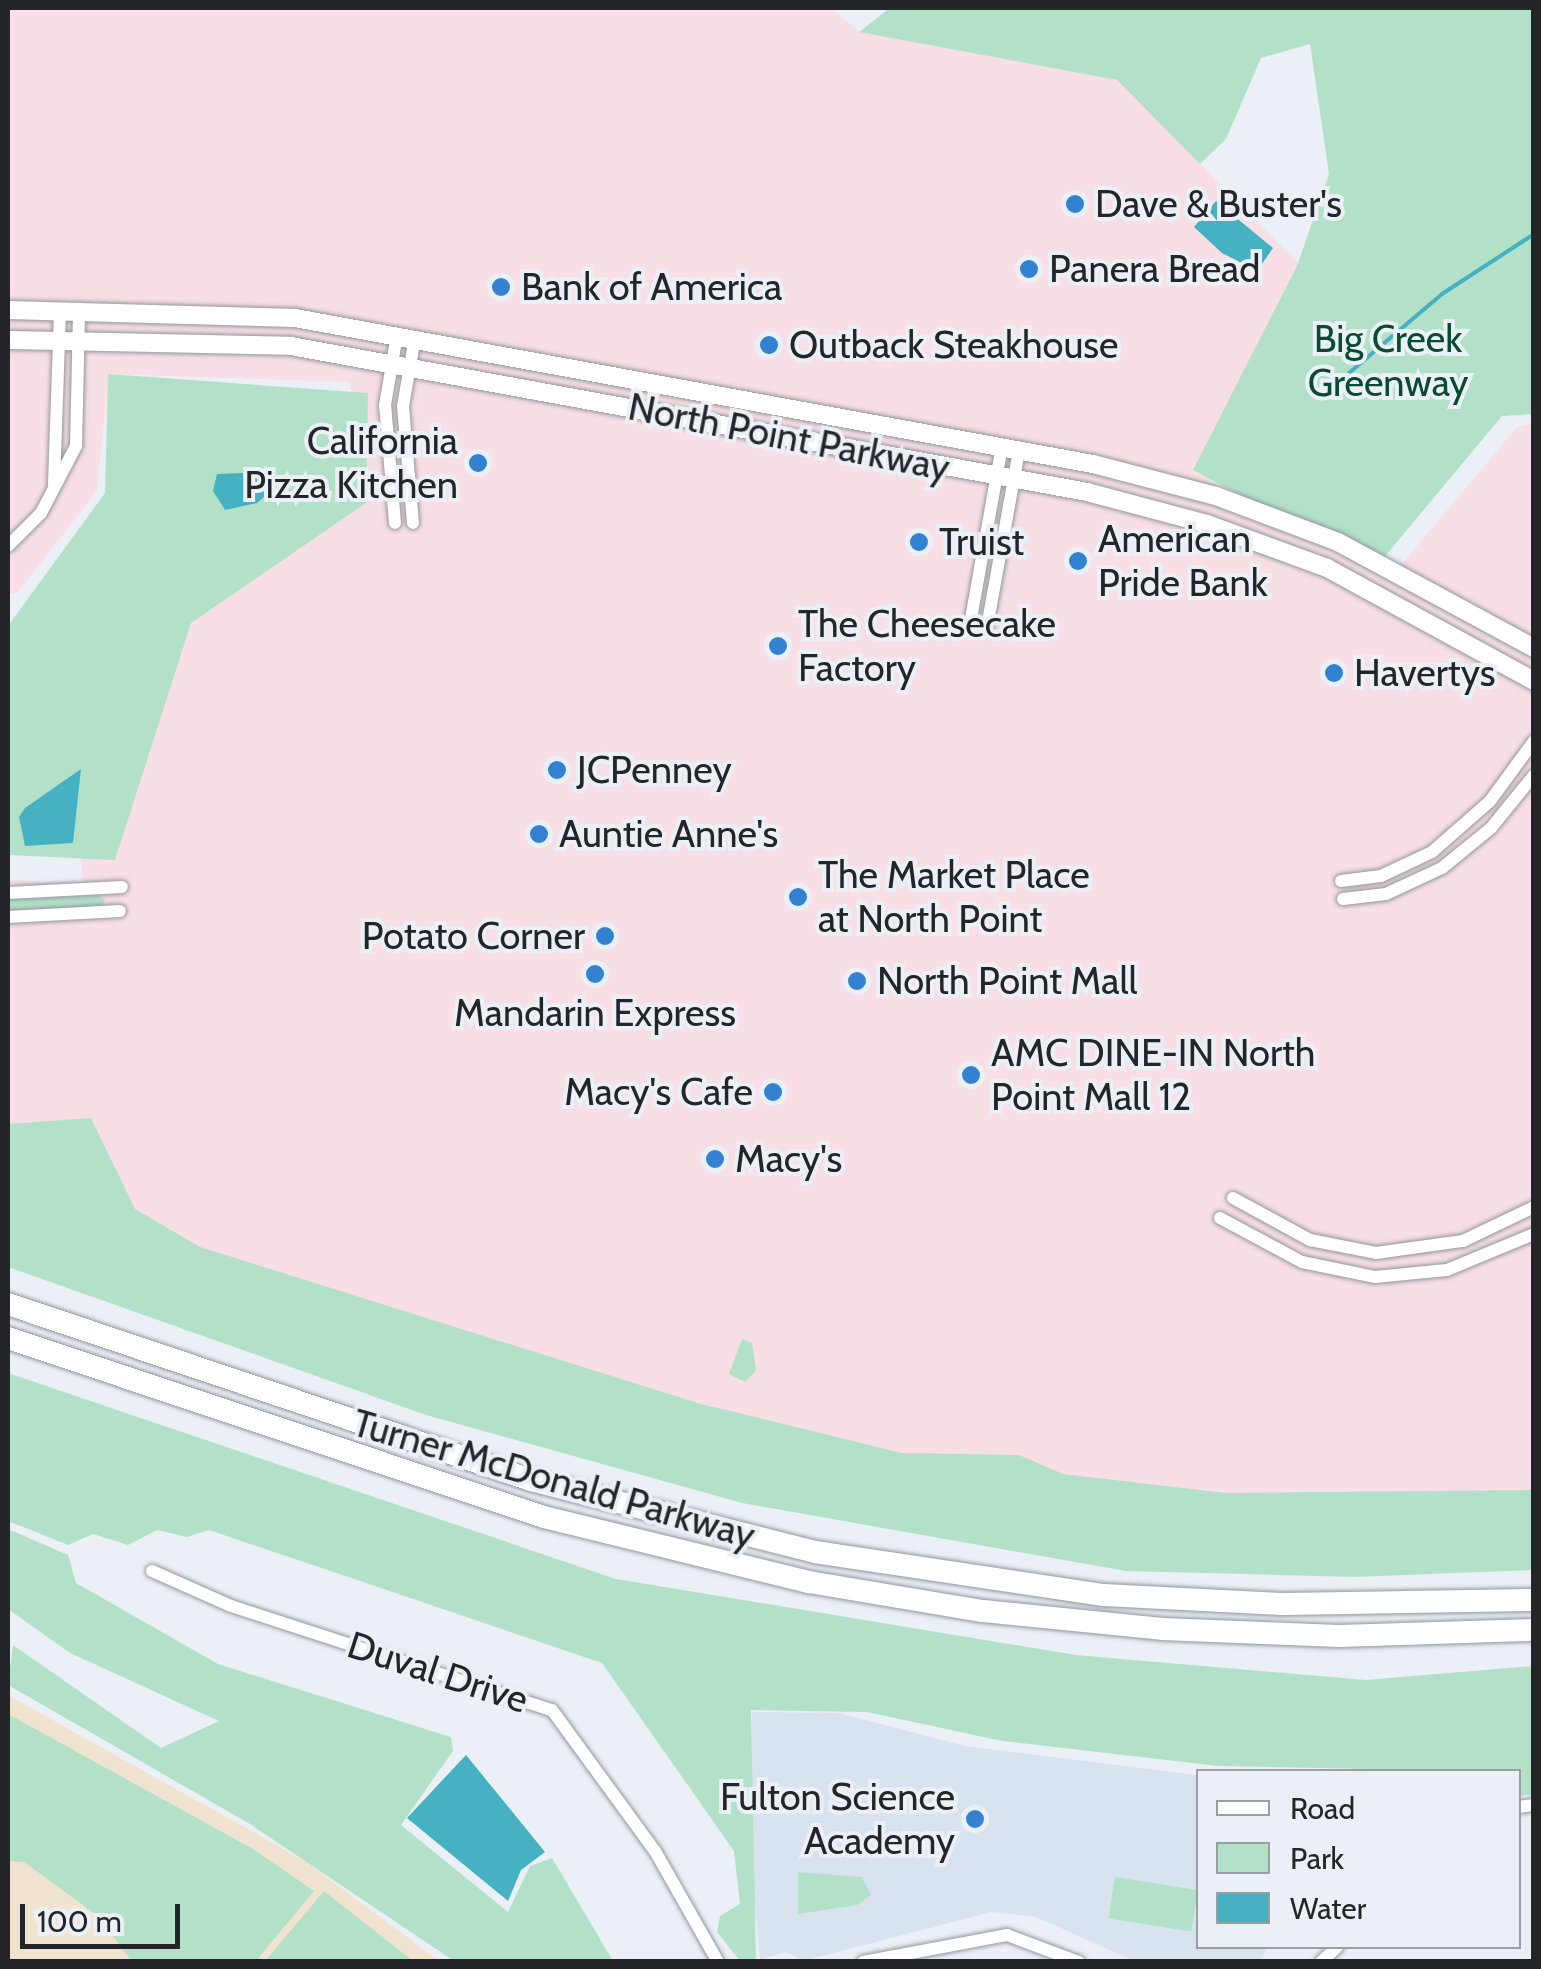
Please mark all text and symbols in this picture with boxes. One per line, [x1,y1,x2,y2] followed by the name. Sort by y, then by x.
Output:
[1095,181,1342,227] place label: Dave & Buster's
[1064,193,1086,215] marker: Dave & Buster's
[1049,246,1260,292] place label: Panera Bread
[1018,258,1040,280] marker: Panera Bread
[521,264,782,310] place label: Bank of America
[490,276,512,298] marker: Bank of America
[1308,316,1468,406] park label: Big Creek Greenway
[789,322,1119,368] place label: Outback Steakhouse
[758,334,780,356] marker: Outback Steakhouse
[625,384,953,490] street label: North Point Parkway
[244,418,458,508] place label: California Pizza Kitchen
[467,452,489,474] marker: California Pizza Kitchen
[1098,516,1268,606] place label: American Pride Bank
[939,519,1024,565] place label: Truist
[908,531,930,553] marker: Truist
[1067,550,1089,572] marker: American Pride Bank
[798,601,1056,690] place label: The Cheesecake Factory
[767,635,789,657] marker: The Cheesecake Factory
[1354,650,1495,696] place label: Havertys
[1323,662,1345,684] marker: Havertys
[577,747,732,793] place label: JCPenney
[546,759,568,781] marker: JCPenney
[559,811,778,857] place label: Auntie Anne's
[528,823,550,845] marker: Auntie Anne's
[818,852,1090,942] place label: The Market Place at North Point
[787,886,809,908] marker: The Market Place at North Point
[362,913,585,959] place label: Potato Corner
[594,925,616,947] marker: Potato Corner
[877,958,1137,1004] place label: North Point Mall
[584,963,606,985] marker: Mandarin Express
[846,970,868,992] marker: North Point Mall
[454,990,736,1036] place label: Mandarin Express
[991,1030,1315,1120] place label: AMC DINE-IN North Point Mall 12
[960,1064,982,1086] marker: AMC DINE-IN North Point Mall 12
[564,1069,753,1115] place label: Macy's Cafe
[762,1081,784,1103] marker: Macy's Cafe
[735,1136,842,1182] place label: Macy's
[704,1148,726,1170] marker: Macy's
[348,1400,760,1558] street label: Turner McDonald Parkway
[342,1621,534,1723] street label: Duval Drive
[1196,1769,1521,1949] legend
[720,1774,955,1864] place label: Fulton Science Academy
[1290,1790,1355,1827] text: Road
[964,1808,986,1830] marker: Fulton Science Academy
[1290,1840,1344,1877] text: Park
[25,1884,185,1946] scale bar
[1290,1890,1366,1927] text: Water
[37,1903,122,1940] text: 100 m

